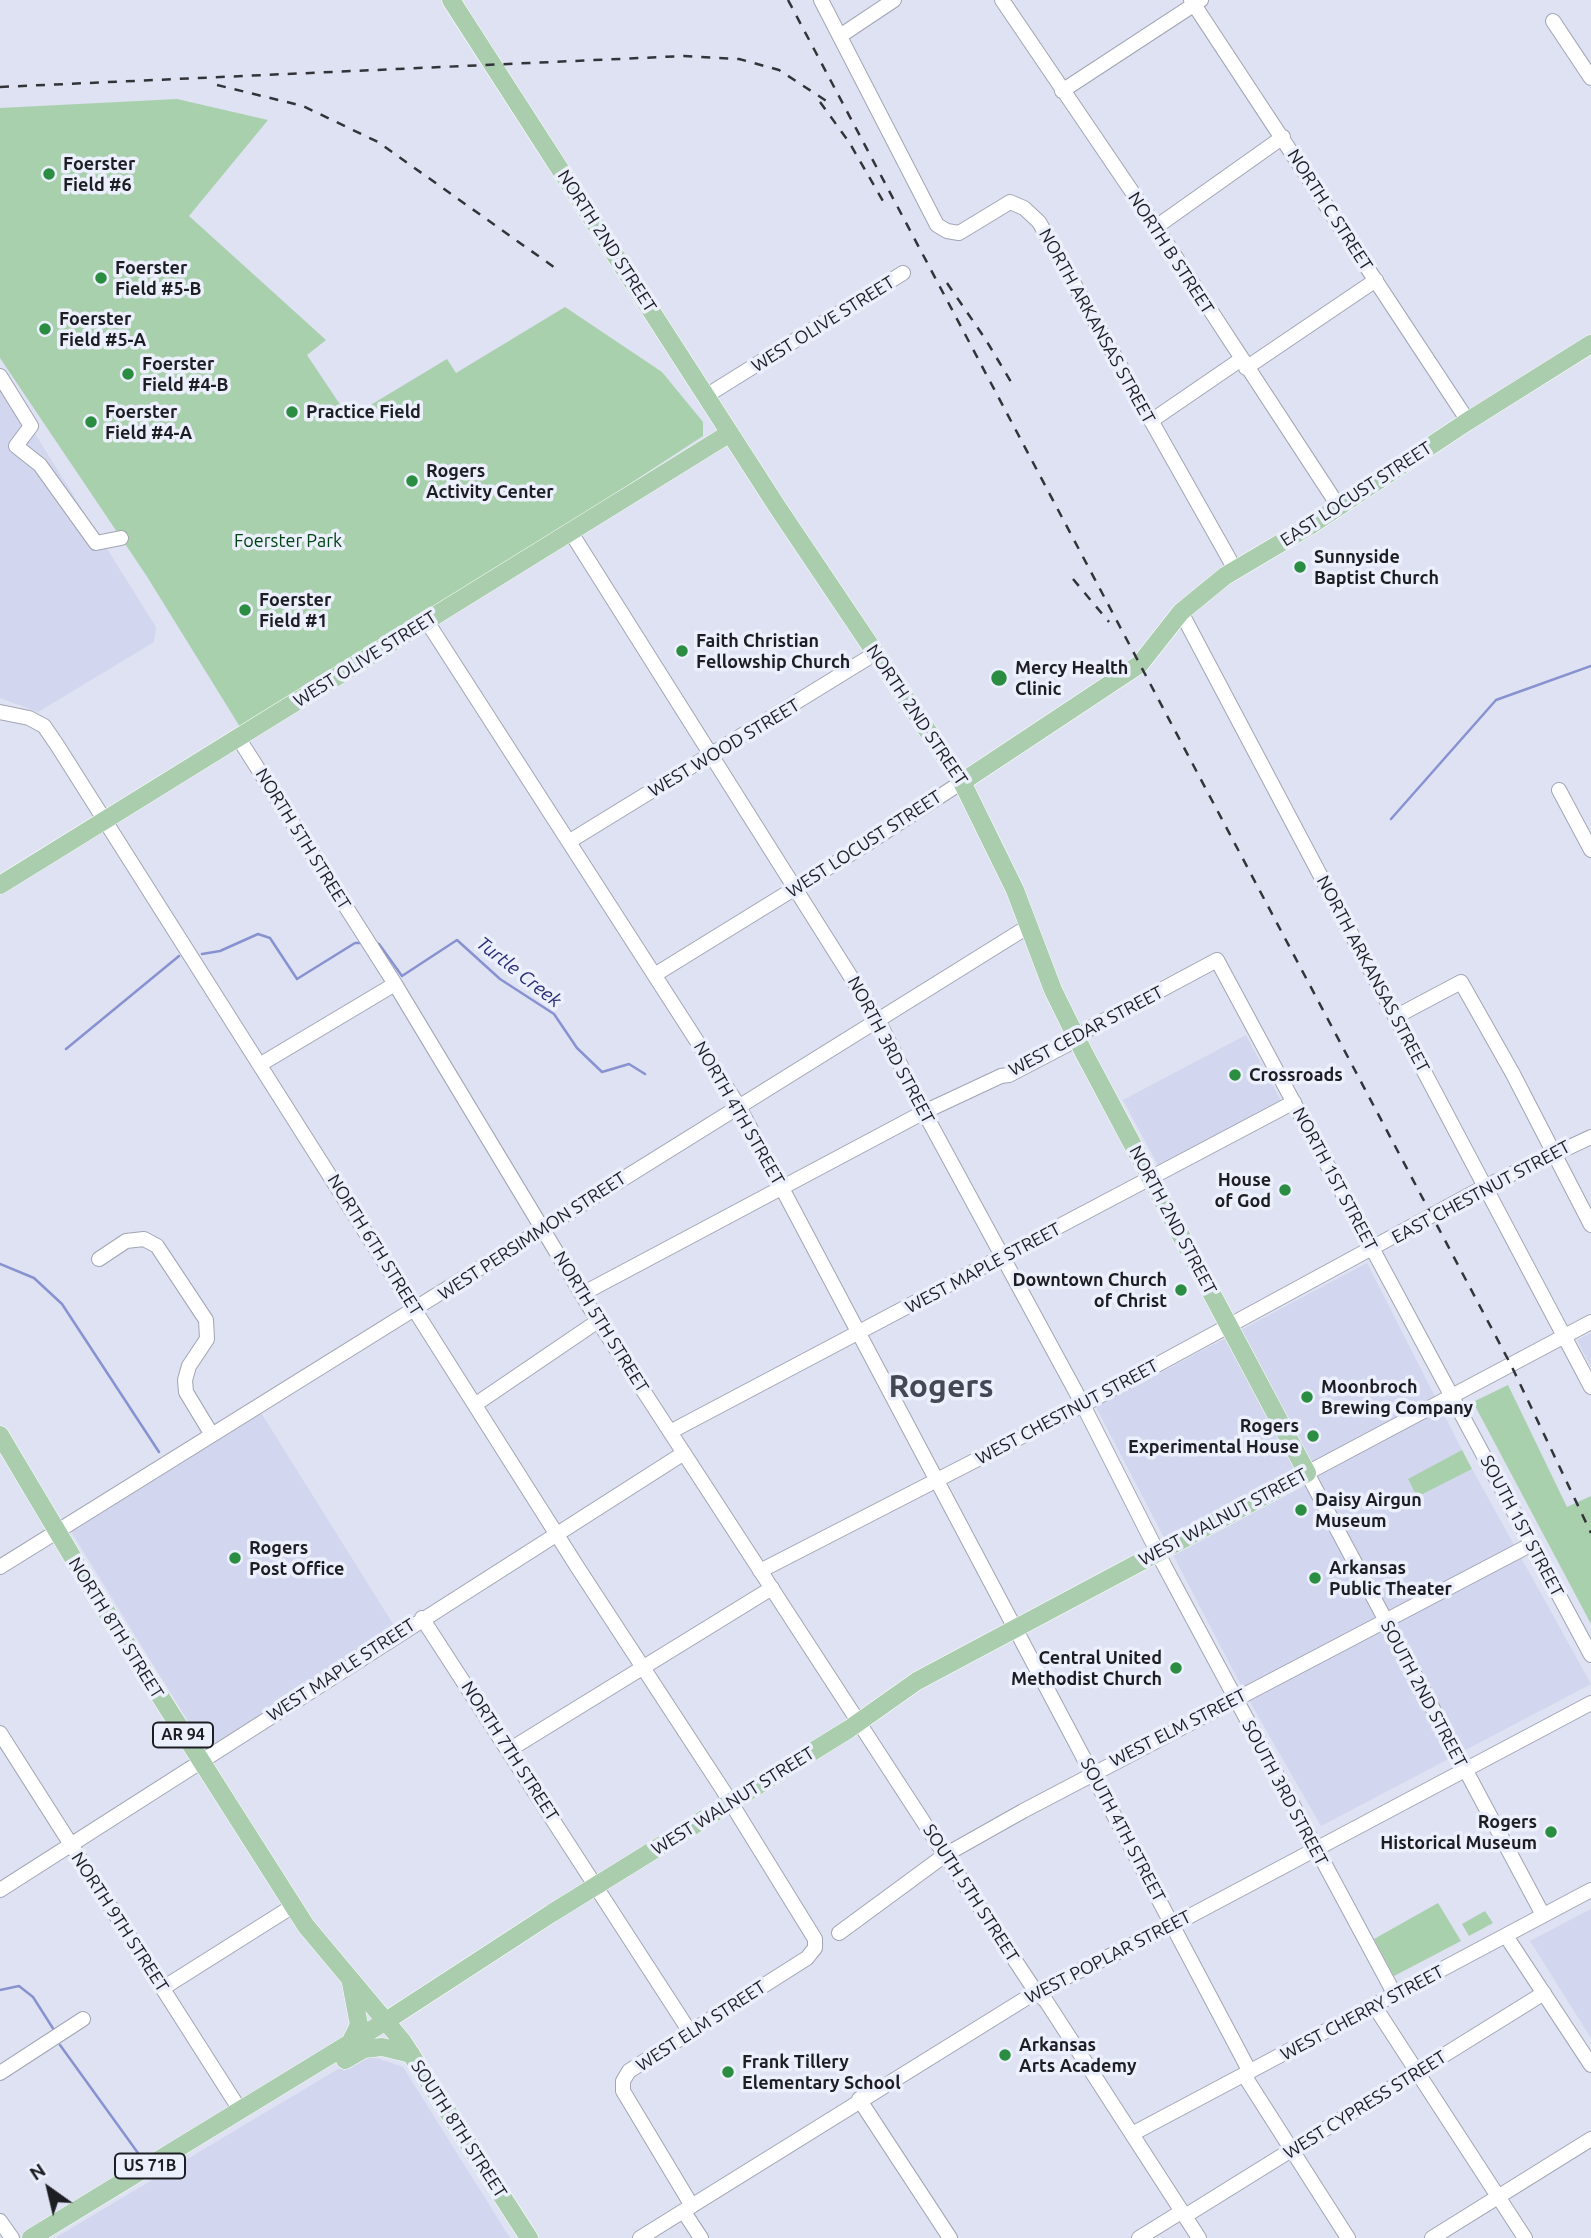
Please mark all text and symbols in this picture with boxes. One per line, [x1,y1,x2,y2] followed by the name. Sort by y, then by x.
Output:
[1283,145,1377,275] street label: NORTH C STREET
[63,153,135,196] place label: Foerster Field #6
[41,166,57,182] marker: Foerster Field #6
[553,166,661,316] street label: NORTH 2ND STREET
[1124,188,1218,318] street label: NORTH B STREET
[1034,225,1160,427] street label: NORTH ARKANSAS STREET
[115,257,201,300] place label: Foerster Field #5-B
[93,270,109,286] marker: Foerster Field #5-B
[748,271,898,377] street label: WEST OLIVE STREET
[59,308,146,350] place label: Foerster Field #5-A
[37,321,53,337] marker: Foerster Field #5-A
[142,353,228,396] place label: Foerster Field #4-B
[120,366,136,382] marker: Foerster Field #4-B
[105,401,192,444] place label: Foerster Field #4-A
[306,401,421,423] place label: Practice Field
[284,404,300,420] marker: Practice Field
[83,414,99,430] marker: Foerster Field #4-A
[1276,437,1436,551] street label: EAST LOCUST STREET
[426,460,554,503] place label: Rogers Activity Center
[404,473,420,489] marker: Rogers Activity Center
[234,530,342,552] park label: Foerster Park
[1314,546,1439,588] place label: Sunnyside Baptist Church
[1292,559,1308,575] marker: Sunnyside Baptist Church
[259,589,331,632] place label: Foerster Field #1
[237,602,253,618] marker: Foerster Field #1
[290,606,440,712] street label: WEST OLIVE STREET
[696,630,850,672] place label: Faith Christian Fellowship Church
[862,640,972,790] street label: NORTH 2ND STREET
[674,643,690,659] marker: Faith Christian Fellowship Church
[1015,657,1128,700] place label: Mercy Health Clinic
[989,668,1009,688] marker: Mercy Health Clinic
[645,694,803,802] street label: WEST WOOD STREET
[251,764,355,914] street label: NORTH 5TH STREET
[782,786,946,902] street label: WEST LOCUST STREET
[1312,872,1434,1076] street label: NORTH ARKANSAS STREET
[472,932,566,1012] water label: Turtle Creek
[843,973,939,1127] street label: NORTH 3RD STREET
[1005,981,1167,1081] street label: WEST CEDAR STREET
[689,1037,789,1189] street label: NORTH 4TH STREET
[1249,1064,1343,1086] place label: Crossroads
[1227,1067,1243,1083] marker: Crossroads
[1288,1104,1382,1254] street label: NORTH 1ST STREET
[1388,1136,1574,1248] street label: EAST CHESTNUT STREET
[1125,1142,1221,1298] street label: NORTH 2ND STREET
[434,1167,630,1305] street label: WEST PERSIMMON STREET
[1214,1169,1271,1212] place label: House of God
[323,1170,427,1320] street label: NORTH 6TH STREET
[1277,1182,1293,1198] marker: House of God
[902,1218,1064,1318] street label: WEST MAPLE STREET
[549,1247,653,1397] street label: NORTH 5TH STREET
[1012,1269,1167,1312] place label: Downtown Church of Christ
[1173,1282,1189,1298] marker: Downtown Church of Christ
[972,1355,1162,1469] street label: WEST CHESTNUT STREET
[888,1367,994,1405] district label: Rogers
[1321,1376,1473,1418] place label: Moonbroch Brewing Company
[1299,1389,1315,1405] marker: Moonbroch Brewing Company
[1128,1415,1299,1458] place label: Rogers Experimental House
[1305,1428,1321,1444] marker: Rogers Experimental House
[1476,1452,1568,1600] street label: SOUTH 1ST STREET
[1135,1463,1311,1571] street label: WEST WALNUT STREET
[1315,1489,1422,1532] place label: Daisy Airgun Museum
[1293,1502,1309,1518] marker: Daisy Airgun Museum
[249,1537,344,1580] place label: Rogers Post Office
[227,1550,243,1566] marker: Rogers Post Office
[64,1553,168,1703] street label: NORTH 8TH STREET
[1329,1557,1452,1600] place label: Arkansas Public Theater
[1307,1570,1323,1586] marker: Arkansas Public Theater
[263,1614,419,1726] street label: WEST MAPLE STREET
[1376,1617,1472,1771] street label: SOUTH 2ND STREET
[1011,1647,1162,1690] place label: Central United Methodist Church
[1168,1660,1184,1676] marker: Central United Methodist Church
[457,1677,563,1825] street label: NORTH 7TH STREET
[1106,1684,1250,1772] street label: WEST ELM STREET
[1238,1717,1332,1869] street label: SOUTH 3RD STREET
[153,1722,213,1748] road number: AR 94
[648,1742,818,1860] street label: WEST WALNUT STREET
[1076,1754,1170,1906] street label: SOUTH 4TH STREET
[1380,1811,1537,1854] place label: Rogers Historical Museum
[918,1820,1024,1966] street label: SOUTH 5TH STREET
[1543,1824,1559,1840] marker: Rogers Historical Museum
[67,1848,173,1996] street label: NORTH 9TH STREET
[1021,1906,1195,2008] street label: WEST POPLAR STREET
[1277,1961,1447,2065] street label: WEST CHERRY STREET
[632,1976,770,2076] street label: WEST ELM STREET
[1019,2034,1137,2076] place label: Arkansas Arts Academy
[1280,2046,1450,2164] street label: WEST CYPRESS STREET
[997,2047,1013,2063] marker: Arkansas Arts Academy
[742,2051,901,2094] place label: Frank Tillery Elementary School
[406,2056,512,2202] street label: SOUTH 8TH STREET
[720,2064,736,2080] marker: Frank Tillery Elementary School
[14,2154,84,2224] north arrow
[115,2154,185,2178] road number: US 71B
[25,2159,49,2185] text: N

